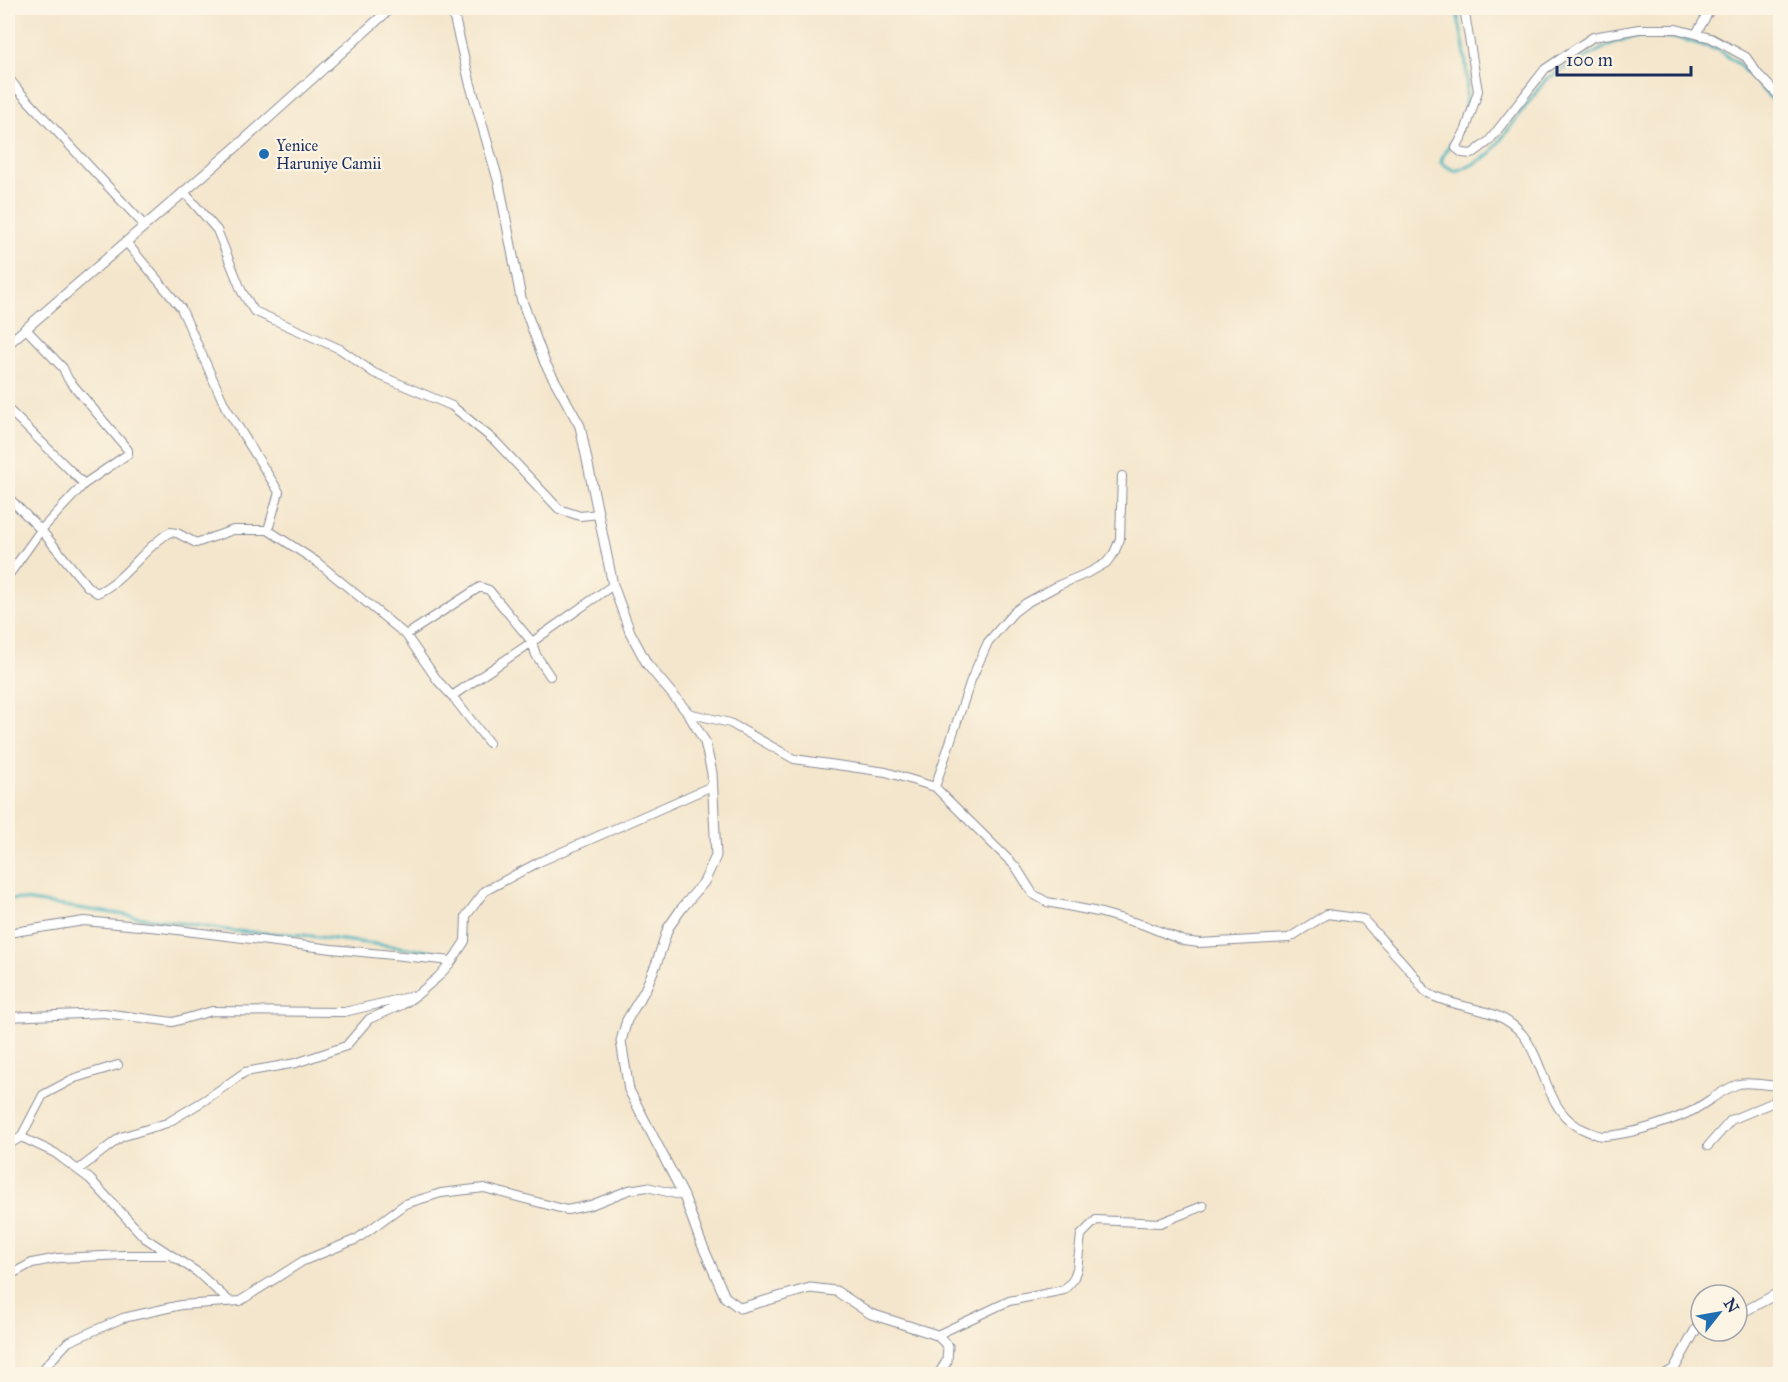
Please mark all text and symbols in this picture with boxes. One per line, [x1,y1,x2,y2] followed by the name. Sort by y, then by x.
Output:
[1557,39,1690,77] scale bar
[1566,49,1613,71] text: 100 m
[276,136,382,173] place label: Yenice Haruniye Camii
[257,147,271,161] marker: Yenice Haruniye Camii
[1689,1283,1749,1343] north arrow
[1720,1295,1743,1317] text: N

